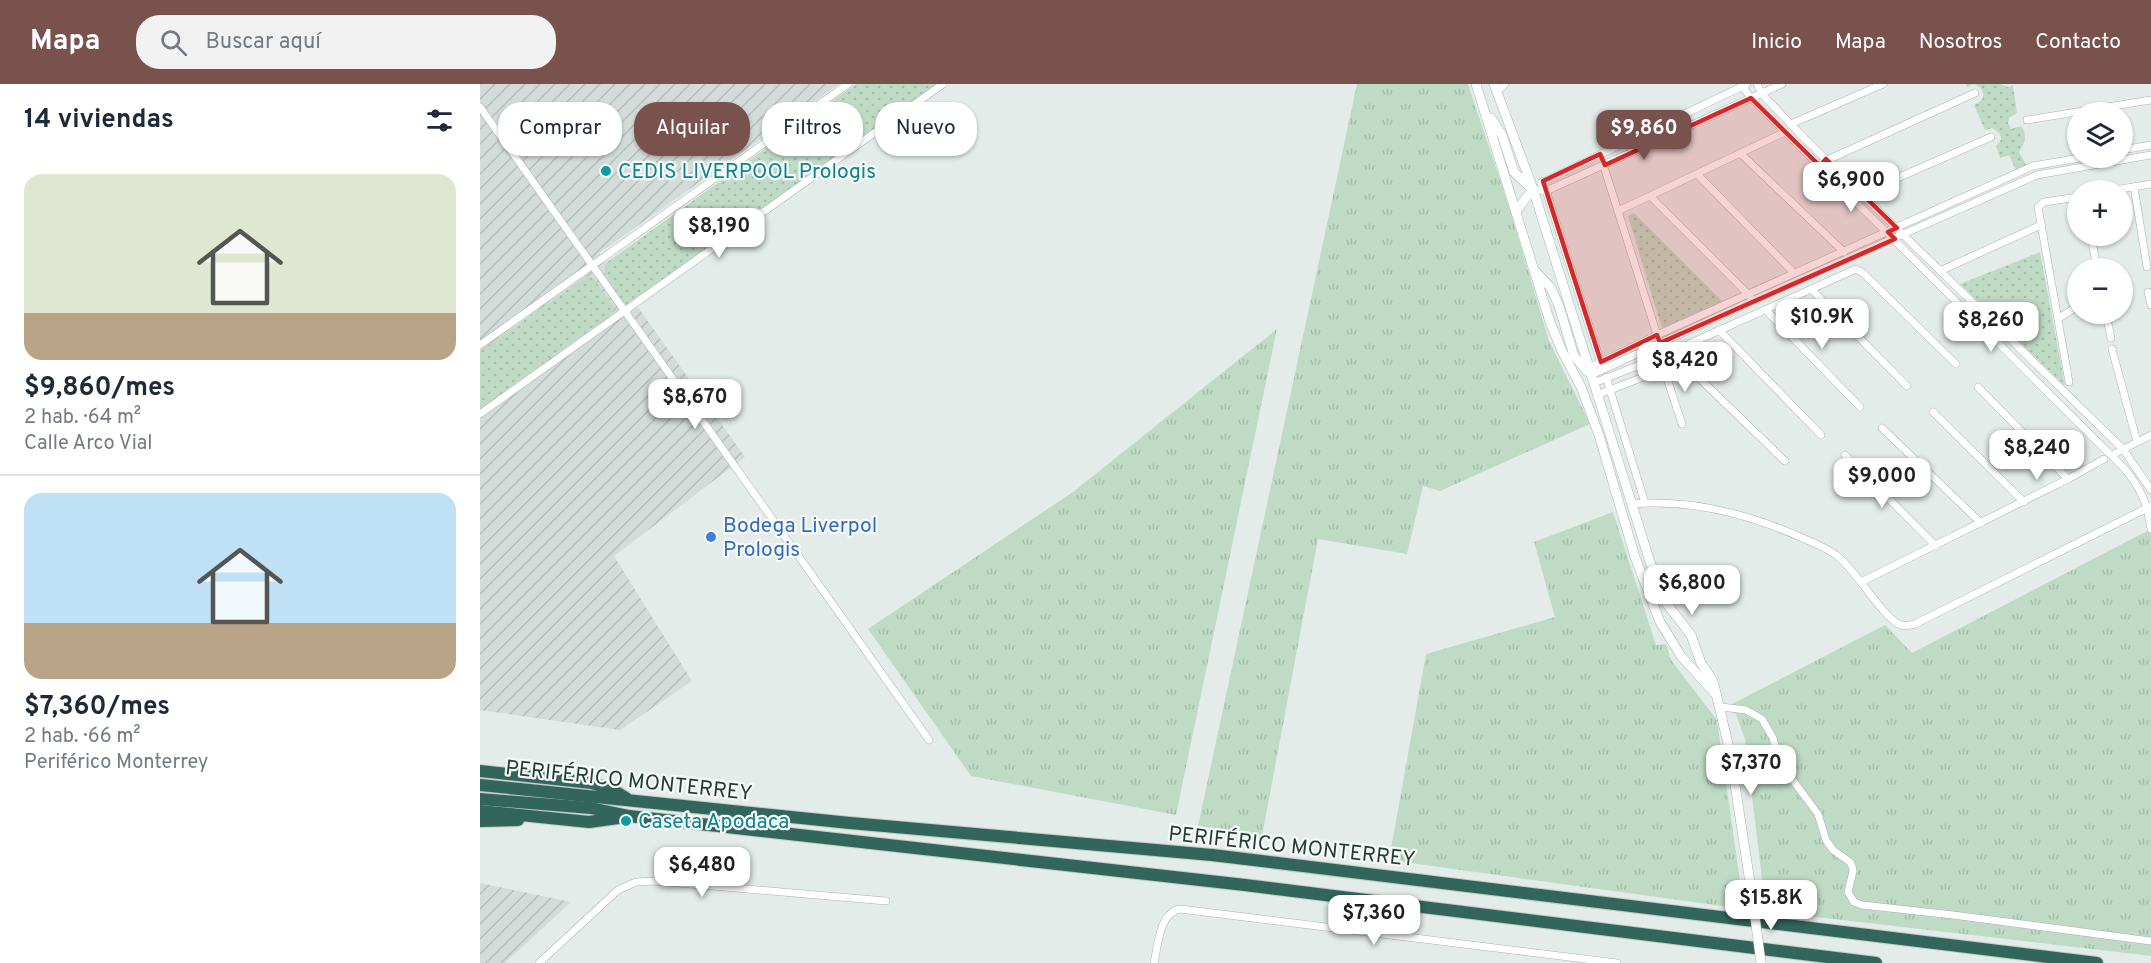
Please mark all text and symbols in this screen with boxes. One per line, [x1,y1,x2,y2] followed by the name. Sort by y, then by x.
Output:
[136,15,556,69] search box
[30,24,100,60] text: Mapa
[157,26,190,59] icon: search
[205,29,321,56] text: Buscar aquí
[1751,29,1802,56] text: Inicio
[1835,29,1886,56] text: Mapa
[1919,29,2002,56] text: Nosotros
[2035,29,2121,56] text: Contacto
[498,102,622,156] chip: Comprar
[634,102,750,156] chip: Alquilar
[762,102,863,156] chip: Filtros
[875,102,977,156] chip: Nuevo
[2067,102,2133,324] map controls
[2067,102,2133,168] button: layers
[24,104,174,137] text: 14 viviendas
[423,104,456,137] icon: filters
[1595,110,1693,161] pin: $9,860
[1610,116,1678,142] text: $9,860
[618,159,876,186] place label: CEDIS LIVERPOOL Prologis
[1802,162,1900,213] pin: $6,900
[599,164,613,178] marker: CEDIS LIVERPOOL Prologis
[1817,168,1885,194] text: $6,900
[2067,180,2133,246] button: +
[670,208,768,259] pin: $8,190
[186,213,294,321] icon: home
[688,214,750,240] text: $8,190
[2067,258,2133,324] button: −
[1773,299,1871,350] pin: $10.9K
[1942,302,2040,353] pin: $8,260
[1790,305,1854,331] text: $10.9K
[1958,308,2024,334] text: $8,260
[1636,342,1734,393] pin: $8,420
[1651,348,1719,374] text: $8,420
[24,372,175,405] text: $9,860/mes
[646,379,744,430] pin: $8,670
[662,385,728,411] text: $8,670
[24,405,141,431] text: 2 hab. · 64 m²
[1988,430,2086,481] pin: $8,240
[24,431,153,457] text: Calle Arco Vial
[2003,436,2071,462] text: $8,240
[1833,458,1931,509] pin: $9,000
[1848,464,1916,490] text: $9,000
[723,513,877,564] place label: Bodega Liverpol Prologis
[704,530,718,544] marker: Bodega Liverpol Prologis
[186,532,294,640] icon: home
[1643,565,1741,616] pin: $6,800
[1658,571,1726,597] text: $6,800
[24,691,170,724] text: $7,360/mes
[24,724,141,750] text: 2 hab. · 66 m²
[1702,745,1800,796] pin: $7,370
[24,750,208,776] text: Periférico Monterrey
[1720,751,1782,777] text: $7,370
[504,754,754,808] street label: PERIFÉRICO MONTERREY
[638,809,789,836] place label: Caseta Apodaca
[619,814,633,828] marker: Caseta Apodaca
[1167,820,1417,874] street label: PERIFÉRICO MONTERREY
[653,847,751,898] pin: $6,480
[668,853,736,879] text: $6,480
[1722,880,1820,931] pin: $15.8K
[1739,886,1803,912] text: $15.8K
[1325,895,1423,946] pin: $7,360
[1342,901,1406,927] text: $7,360

